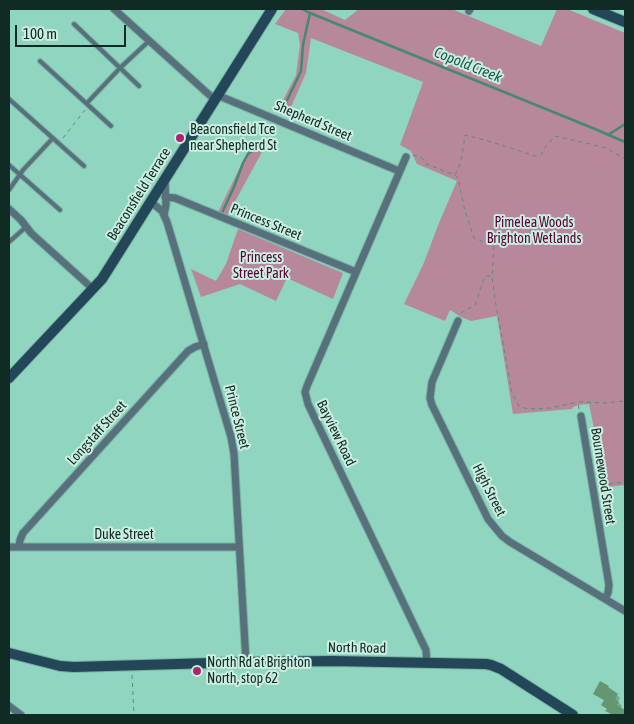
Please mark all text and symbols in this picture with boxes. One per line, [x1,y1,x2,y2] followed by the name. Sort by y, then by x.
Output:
[18,15,129,47] scale bar
[23,25,57,42] text: 100 m
[431,43,505,87] water label: Copold Creek
[272,97,354,145] street label: Shepherd Street
[190,122,277,154] place label: Beaconsfield Tce near Shepherd St
[174,132,186,144] marker: Beaconsfield Tce near Shepherd St
[104,144,174,244] street label: Beaconsfield Terrace
[228,200,304,244] street label: Princess Street
[487,215,581,248] park label: Pimelea Woods Brighton Wetlands
[233,250,289,282] park label: Princess Street Park
[221,383,253,451] street label: Prince Street
[64,397,130,469] street label: Longstaff Street
[313,397,359,469] street label: Bayview Road
[587,426,619,526] street label: Bournewood Street
[469,461,509,519] street label: High Street
[94,527,154,543] street label: Duke Street
[328,639,386,657] street label: North Road
[207,655,311,688] place label: North Rd at Brighton North, stop 62
[191,665,203,677] marker: North Rd at Brighton North, stop 62

